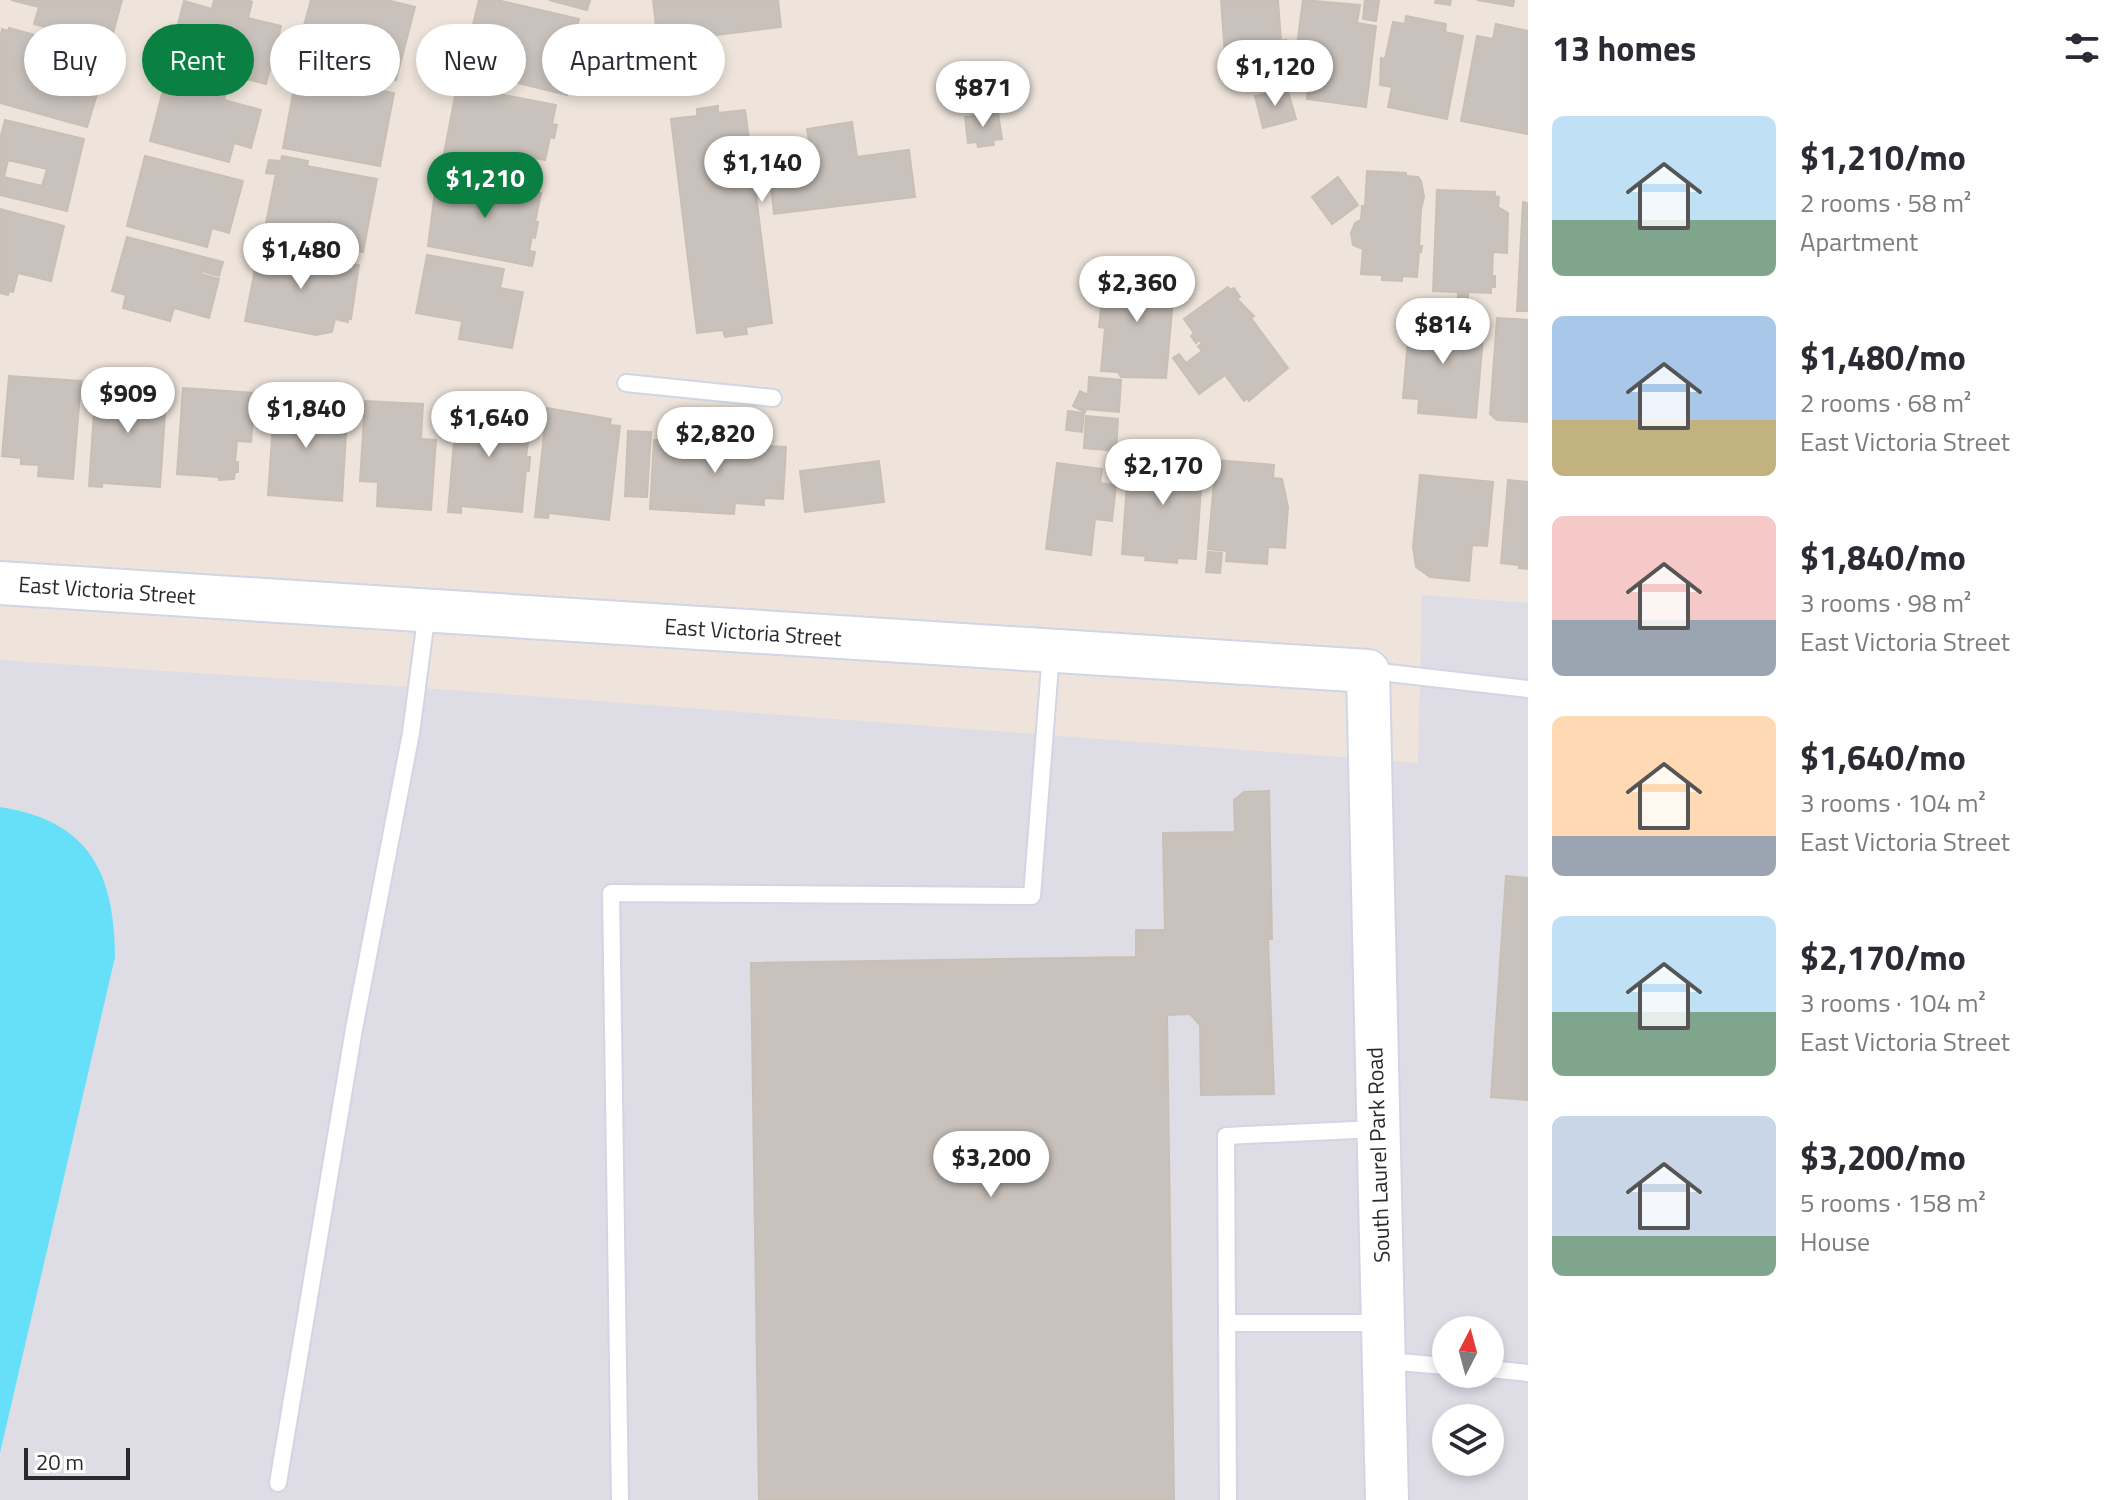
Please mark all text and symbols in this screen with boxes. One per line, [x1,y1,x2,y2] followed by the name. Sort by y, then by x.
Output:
[1552,22,1696,74] text: 13 homes
[24,24,126,96] chip: Buy
[142,24,254,96] chip: Rent
[270,24,400,96] chip: Filters
[416,24,526,96] chip: New
[542,24,725,96] chip: Apartment
[2060,26,2104,70] icon: filters
[1210,40,1340,108] pin: $1,120
[1235,46,1315,85] text: $1,120
[936,61,1030,129] pin: $871
[954,67,1012,106] text: $871
[1800,131,1966,183] text: $1,210/mo
[697,136,827,204] pin: $1,140
[722,142,802,181] text: $1,140
[1616,148,1712,244] icon: home
[420,152,550,220] pin: $1,210
[445,158,525,197] text: $1,210
[1800,183,1971,222] text: 2 rooms · 58 m²
[1800,222,1918,261] text: Apartment
[236,223,366,291] pin: $1,480
[261,229,341,268] text: $1,480
[1072,256,1202,324] pin: $2,360
[1097,262,1177,301] text: $2,360
[1396,298,1490,366] pin: $814
[1414,304,1472,343] text: $814
[1800,331,1966,383] text: $1,480/mo
[1616,348,1712,444] icon: home
[81,367,175,435] pin: $909
[99,373,157,412] text: $909
[241,382,371,450] pin: $1,840
[1800,383,1971,422] text: 2 rooms · 68 m²
[266,388,346,427] text: $1,840
[424,391,554,459] pin: $1,640
[449,397,529,436] text: $1,640
[650,407,780,475] pin: $2,820
[675,413,755,452] text: $2,820
[1800,422,2010,461] text: East Victoria Street
[1098,439,1228,507] pin: $2,170
[1123,445,1203,484] text: $2,170
[1800,531,1966,583] text: $1,840/mo
[1616,548,1712,644] icon: home
[17,567,197,613] street label: East Victoria Street
[1800,583,1971,622] text: 3 rooms · 98 m²
[663,609,843,655] street label: East Victoria Street
[1800,622,2010,661] text: East Victoria Street
[1800,731,1966,783] text: $1,640/mo
[1616,748,1712,844] icon: home
[1800,783,1986,822] text: 3 rooms · 104 m²
[1800,822,2010,861] text: East Victoria Street
[1800,931,1966,983] text: $2,170/mo
[1616,948,1712,1044] icon: home
[1800,983,1986,1022] text: 3 rooms · 104 m²
[1800,1022,2010,1061] text: East Victoria Street
[1357,1047,1399,1263] street label: South Laurel Park Road
[926,1131,1056,1199] pin: $3,200
[1800,1131,1966,1183] text: $3,200/mo
[951,1137,1031,1176] text: $3,200
[1616,1148,1712,1244] icon: home
[1800,1183,1986,1222] text: 5 rooms · 158 m²
[1800,1222,1870,1261] text: House
[1432,1316,1504,1388] north arrow
[1432,1316,1504,1476] map controls
[1432,1404,1504,1476] button: layers
[24,1444,130,1480] scale bar
[36,1445,84,1479] text: 20 m

